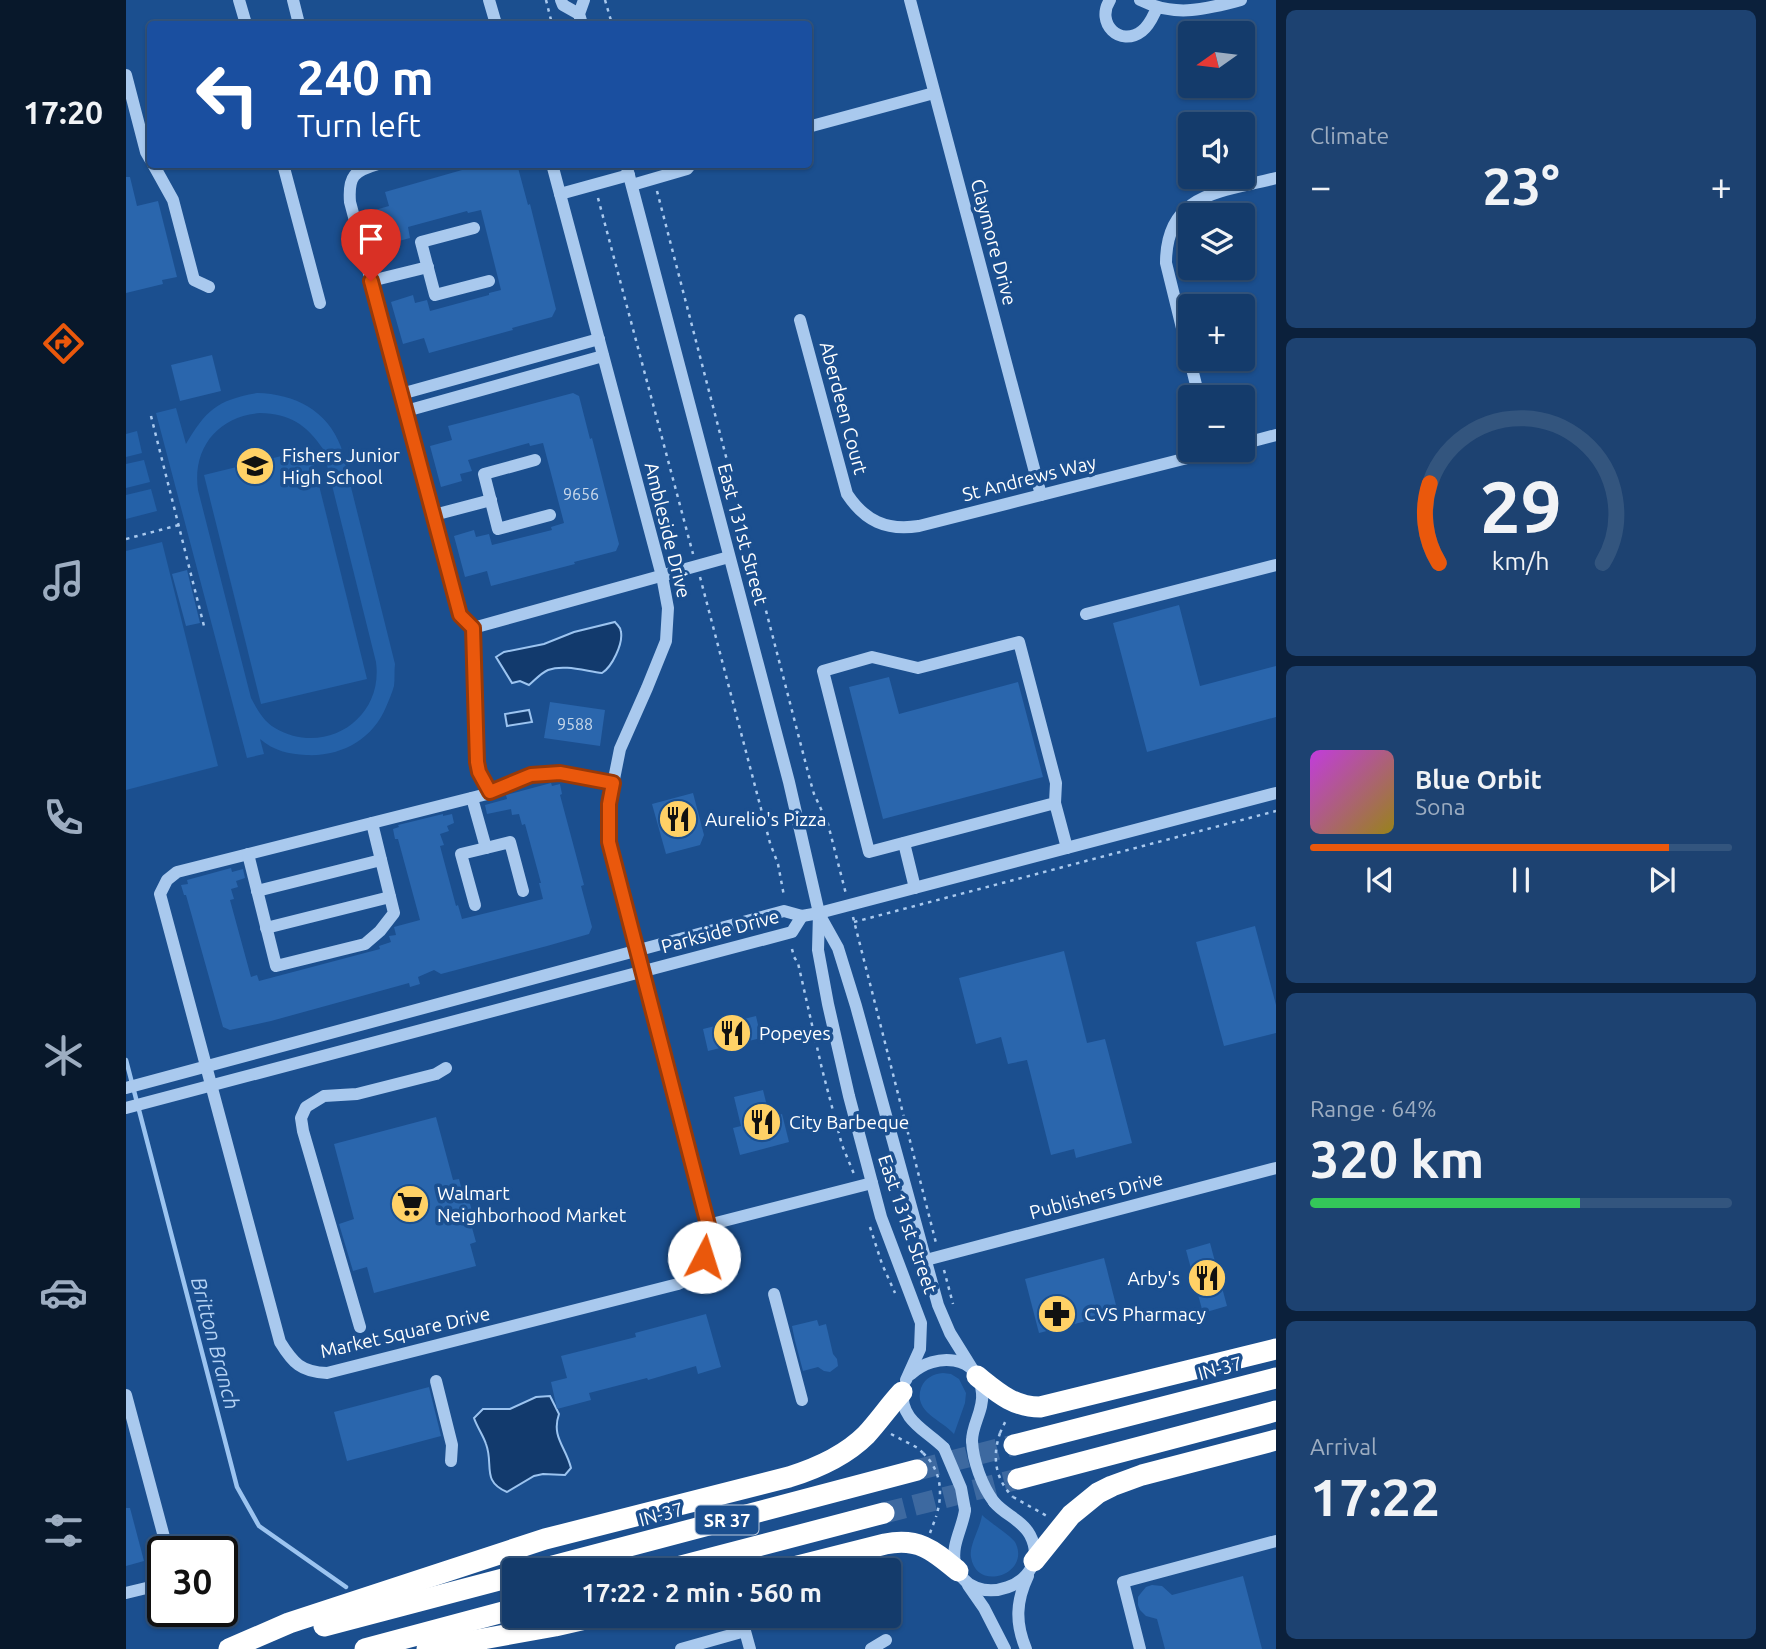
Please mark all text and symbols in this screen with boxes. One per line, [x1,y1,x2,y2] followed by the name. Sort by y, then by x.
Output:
[1178,21,1255,98] north arrow
[1178,21,1255,462] map controls
[182,49,273,140] icon: left
[297,49,434,104] text: 240 m
[23,94,103,130] text: 17:20
[297,107,421,143] text: Turn left
[1178,112,1255,189] button: sound
[1310,123,1389,148] text: Climate
[1482,157,1560,215] text: 23°
[1310,165,1331,207] text: −
[1711,165,1732,207] text: +
[967,176,1021,308] street label: Claymore Drive
[1178,203,1255,280] button: layers
[341,209,401,281] pin
[352,220,390,258] icon: arrive
[1178,294,1255,371] button: +
[39,319,88,368] icon: directions
[816,339,872,477] street label: Aberdeen Court
[1178,385,1255,462] button: −
[282,444,400,488] place label: Fishers Junior High School
[234,445,276,487] school or university icon: Fishers Junior High School
[960,451,1098,505] street label: St Andrews Way
[641,460,695,600] street label: Ambleside Drive
[714,461,773,608] street label: East 131st Street
[1480,465,1562,547] text: 29
[563,485,599,503] house number: 9656
[1492,546,1550,574] text: km/h
[39,556,88,605] icon: music
[557,715,593,733] house number: 9588
[1415,765,1542,794] text: Blue Orbit
[39,793,88,842] icon: phone
[1415,794,1465,819] text: Sona
[657,798,699,840] restaurant icon: Aurelio's Pizza
[705,808,827,830] place label: Aurelio's Pizza
[1361,861,1399,899] icon: previous
[1502,861,1540,899] icon: pause
[1643,861,1681,899] icon: next
[658,905,782,957] street label: Parkside Drive
[711,1012,753,1054] restaurant icon: Popeyes
[759,1022,831,1044] place label: Popeyes
[39,1031,88,1080] icon: climate
[1310,1096,1437,1121] text: Range · 64%
[741,1101,783,1143] restaurant icon: City Barbeque
[789,1111,909,1133] place label: City Barbeque
[1310,1130,1484,1188] text: 320 km
[874,1152,942,1297] street label: East 131st Street
[1027,1167,1165,1223] street label: Publishers Drive
[437,1182,627,1226] place label: Walmart Neighborhood Market
[389,1183,431,1225] supermarket icon: Walmart Neighborhood Market
[667,1220,741,1294] position arrow
[1186,1257,1228,1299] restaurant icon: Arby's
[1127,1267,1180,1289] place label: Arby's
[39,1268,88,1317] icon: car
[187,1274,245,1412] water label: Britton Branch
[1036,1293,1078,1335] pharmacy icon: CVS Pharmacy
[318,1302,492,1362] street label: Market Square Drive
[1084,1303,1206,1325] place label: CVS Pharmacy
[1195,1352,1245,1384] street label: IN-37
[1310,1434,1377,1459] text: Arrival
[1310,1468,1440,1526] text: 17:22
[636,1498,686,1530] street label: IN-37
[39,1506,88,1555] icon: filters
[696,1506,758,1534] road number: SR 37
[147,1536,238,1627] speed limit sign: 30
[581,1578,822,1607] text: 17:22 · 2 min · 560 m

